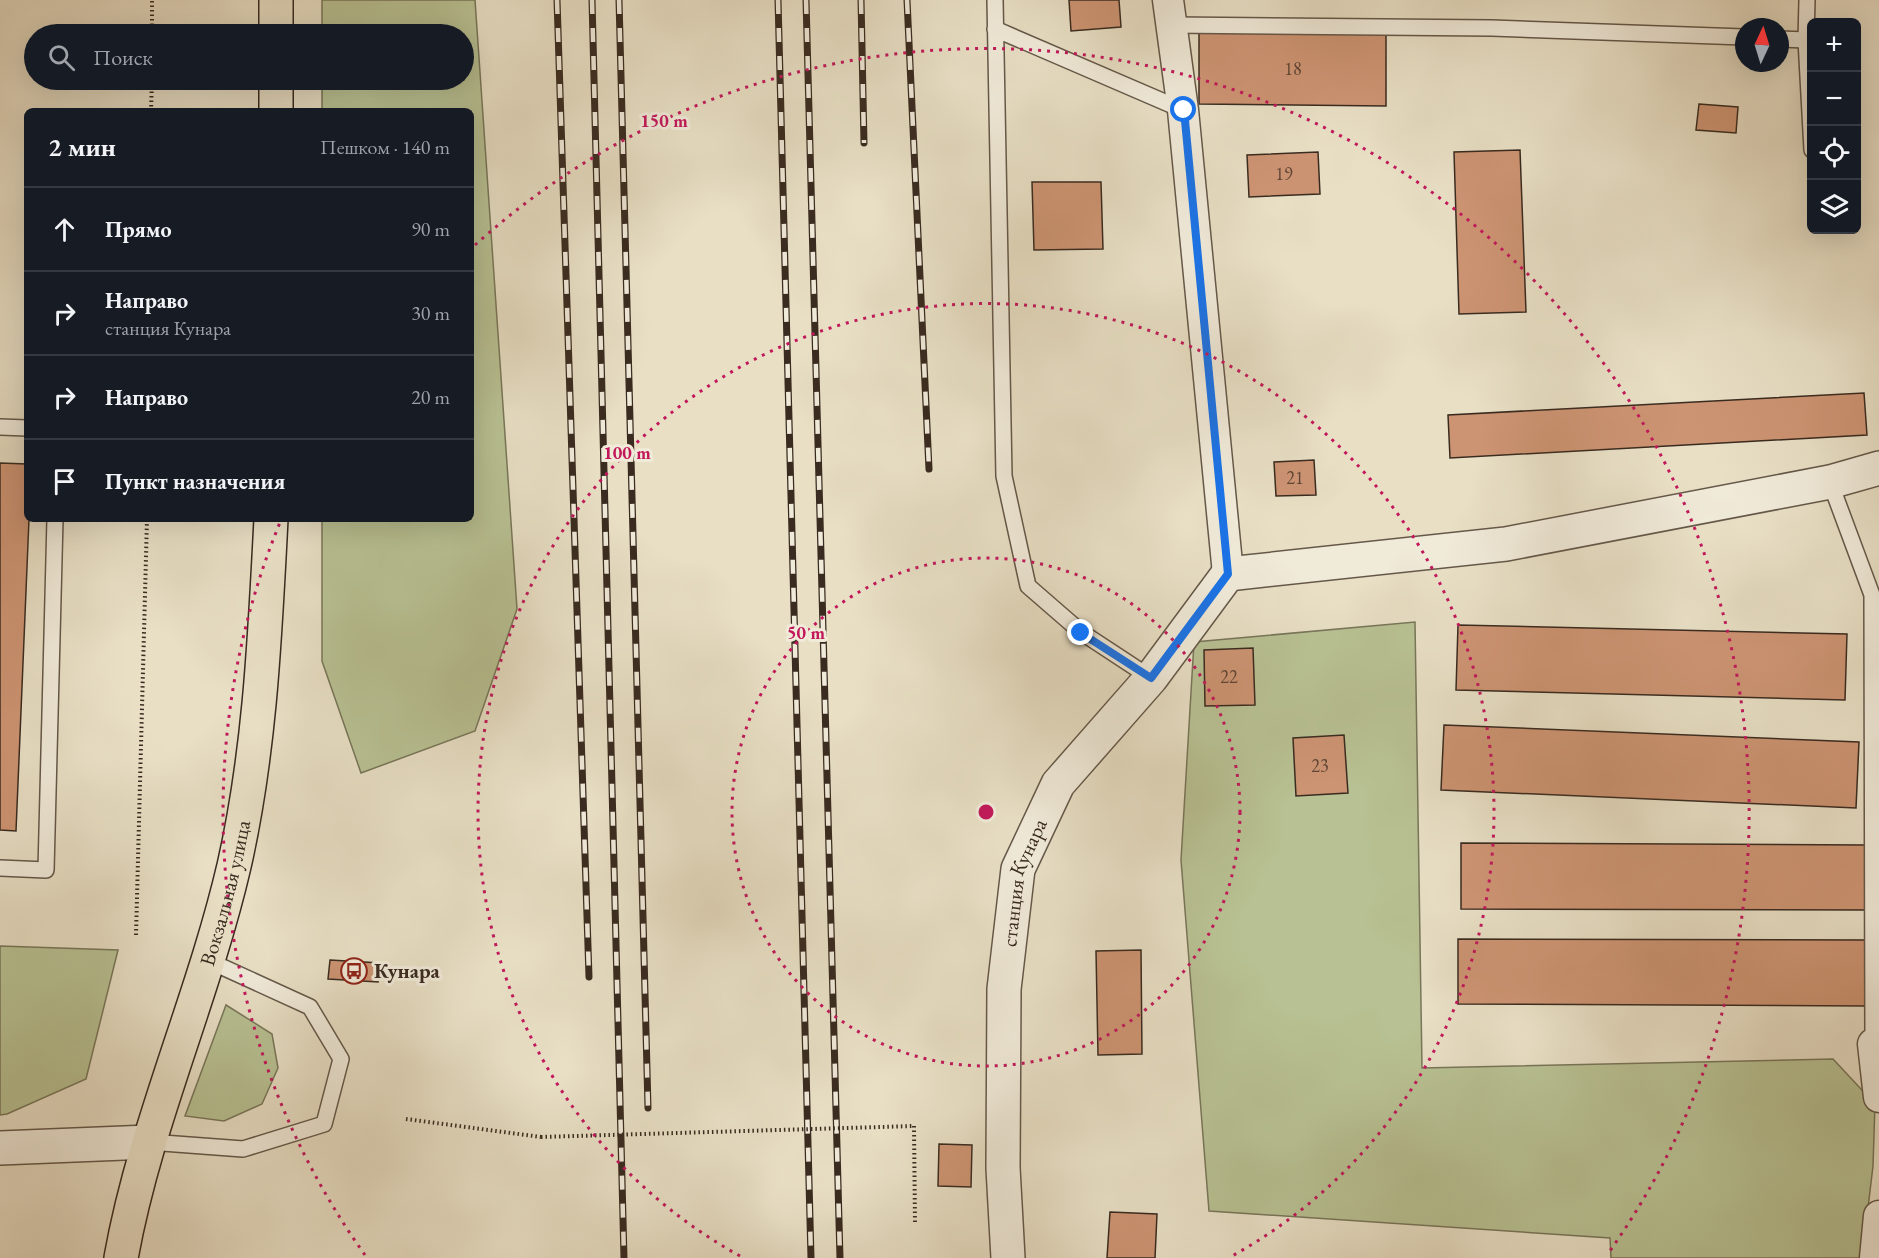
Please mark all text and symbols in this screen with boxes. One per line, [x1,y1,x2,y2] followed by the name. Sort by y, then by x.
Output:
[1735,18,1789,72] north arrow
[1807,18,1861,234] map controls
[1807,18,1861,72] button: +
[24,24,474,90] search box
[45,41,78,74] icon: search
[93,43,153,72] text: Поиск
[1284,57,1302,80] house number: 18
[1807,72,1861,126] button: −
[1170,96,1196,122] route start
[640,109,688,132] text: 150 m
[1807,126,1861,180] button: locate
[48,130,116,164] text: 2 мин
[320,134,450,160] text: Пешком · 140 m
[1275,162,1293,185] house number: 19
[1807,180,1861,234] button: layers
[48,213,81,246] icon: ahead
[105,215,172,244] text: Прямо
[411,216,450,242] text: 90 m
[105,286,188,315] text: Направо
[48,297,81,330] icon: right
[411,300,450,326] text: 30 m
[105,315,231,341] text: станция Кунара
[48,381,81,414] icon: right
[105,383,188,412] text: Направо
[411,384,450,410] text: 20 m
[603,441,651,464] text: 100 m
[48,465,81,498] icon: arrive
[1286,466,1304,489] house number: 21
[105,467,285,496] text: Пункт назначения
[1067,619,1093,645] route end
[787,621,825,644] text: 50 m
[1220,665,1238,688] house number: 22
[1311,754,1329,777] house number: 23
[976,802,996,822] centre of rings
[995,813,1053,948] street label: станция Кунара
[193,817,256,969] street label: Вокзальная улица
[339,956,369,986] bus stop icon: Кунара
[374,957,440,984] place label: Кунара

